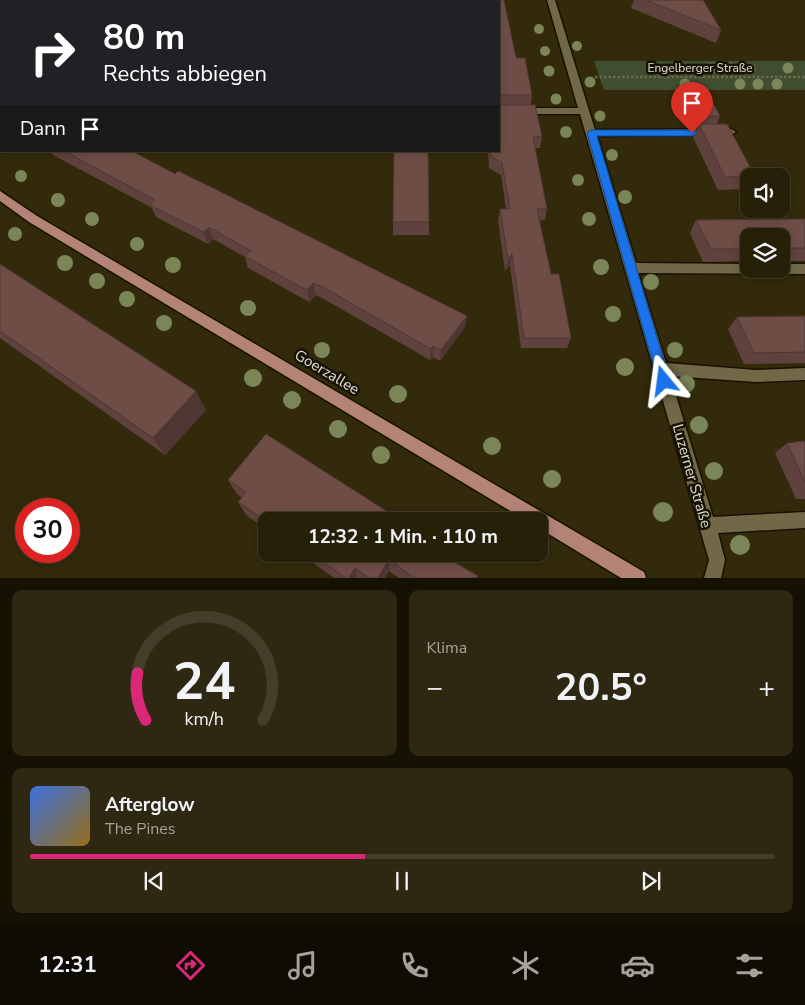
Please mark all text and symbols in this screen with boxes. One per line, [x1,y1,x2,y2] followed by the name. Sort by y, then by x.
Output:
[103,14,185,61] text: 80 m
[20,20,85,85] icon: right
[103,59,267,89] text: Rechts abbiegen
[647,60,753,76] street label: Engelberger Straße
[671,82,713,133] pin
[678,89,706,117] icon: arrive
[76,115,104,143] icon: arrive
[20,116,66,142] text: Dann
[740,168,790,278] map controls
[740,168,790,218] button: sound
[740,228,790,278] button: layers
[291,345,363,399] street label: Goerzallee
[637,354,689,406] position arrow
[668,422,716,530] street label: Luzerner Straße
[15,498,80,563] speed limit sign: 30
[308,524,498,550] text: 12:32 · 1 Min. · 110 m
[427,637,467,659] text: Klima
[173,646,235,717] text: 24
[555,662,647,713] text: 20.5°
[427,669,443,707] text: −
[758,669,775,707] text: +
[185,707,224,731] text: km/h
[105,792,195,818] text: Afterglow
[105,818,175,840] text: The Pines
[140,867,168,895] icon: previous
[388,867,416,895] icon: pause
[637,867,665,895] icon: next
[173,948,208,983] icon: directions
[285,948,320,983] icon: music
[397,948,432,983] icon: phone
[508,948,543,983] icon: climate
[620,948,655,983] icon: car
[732,948,767,983] icon: filters
[38,950,97,980] text: 12:31

